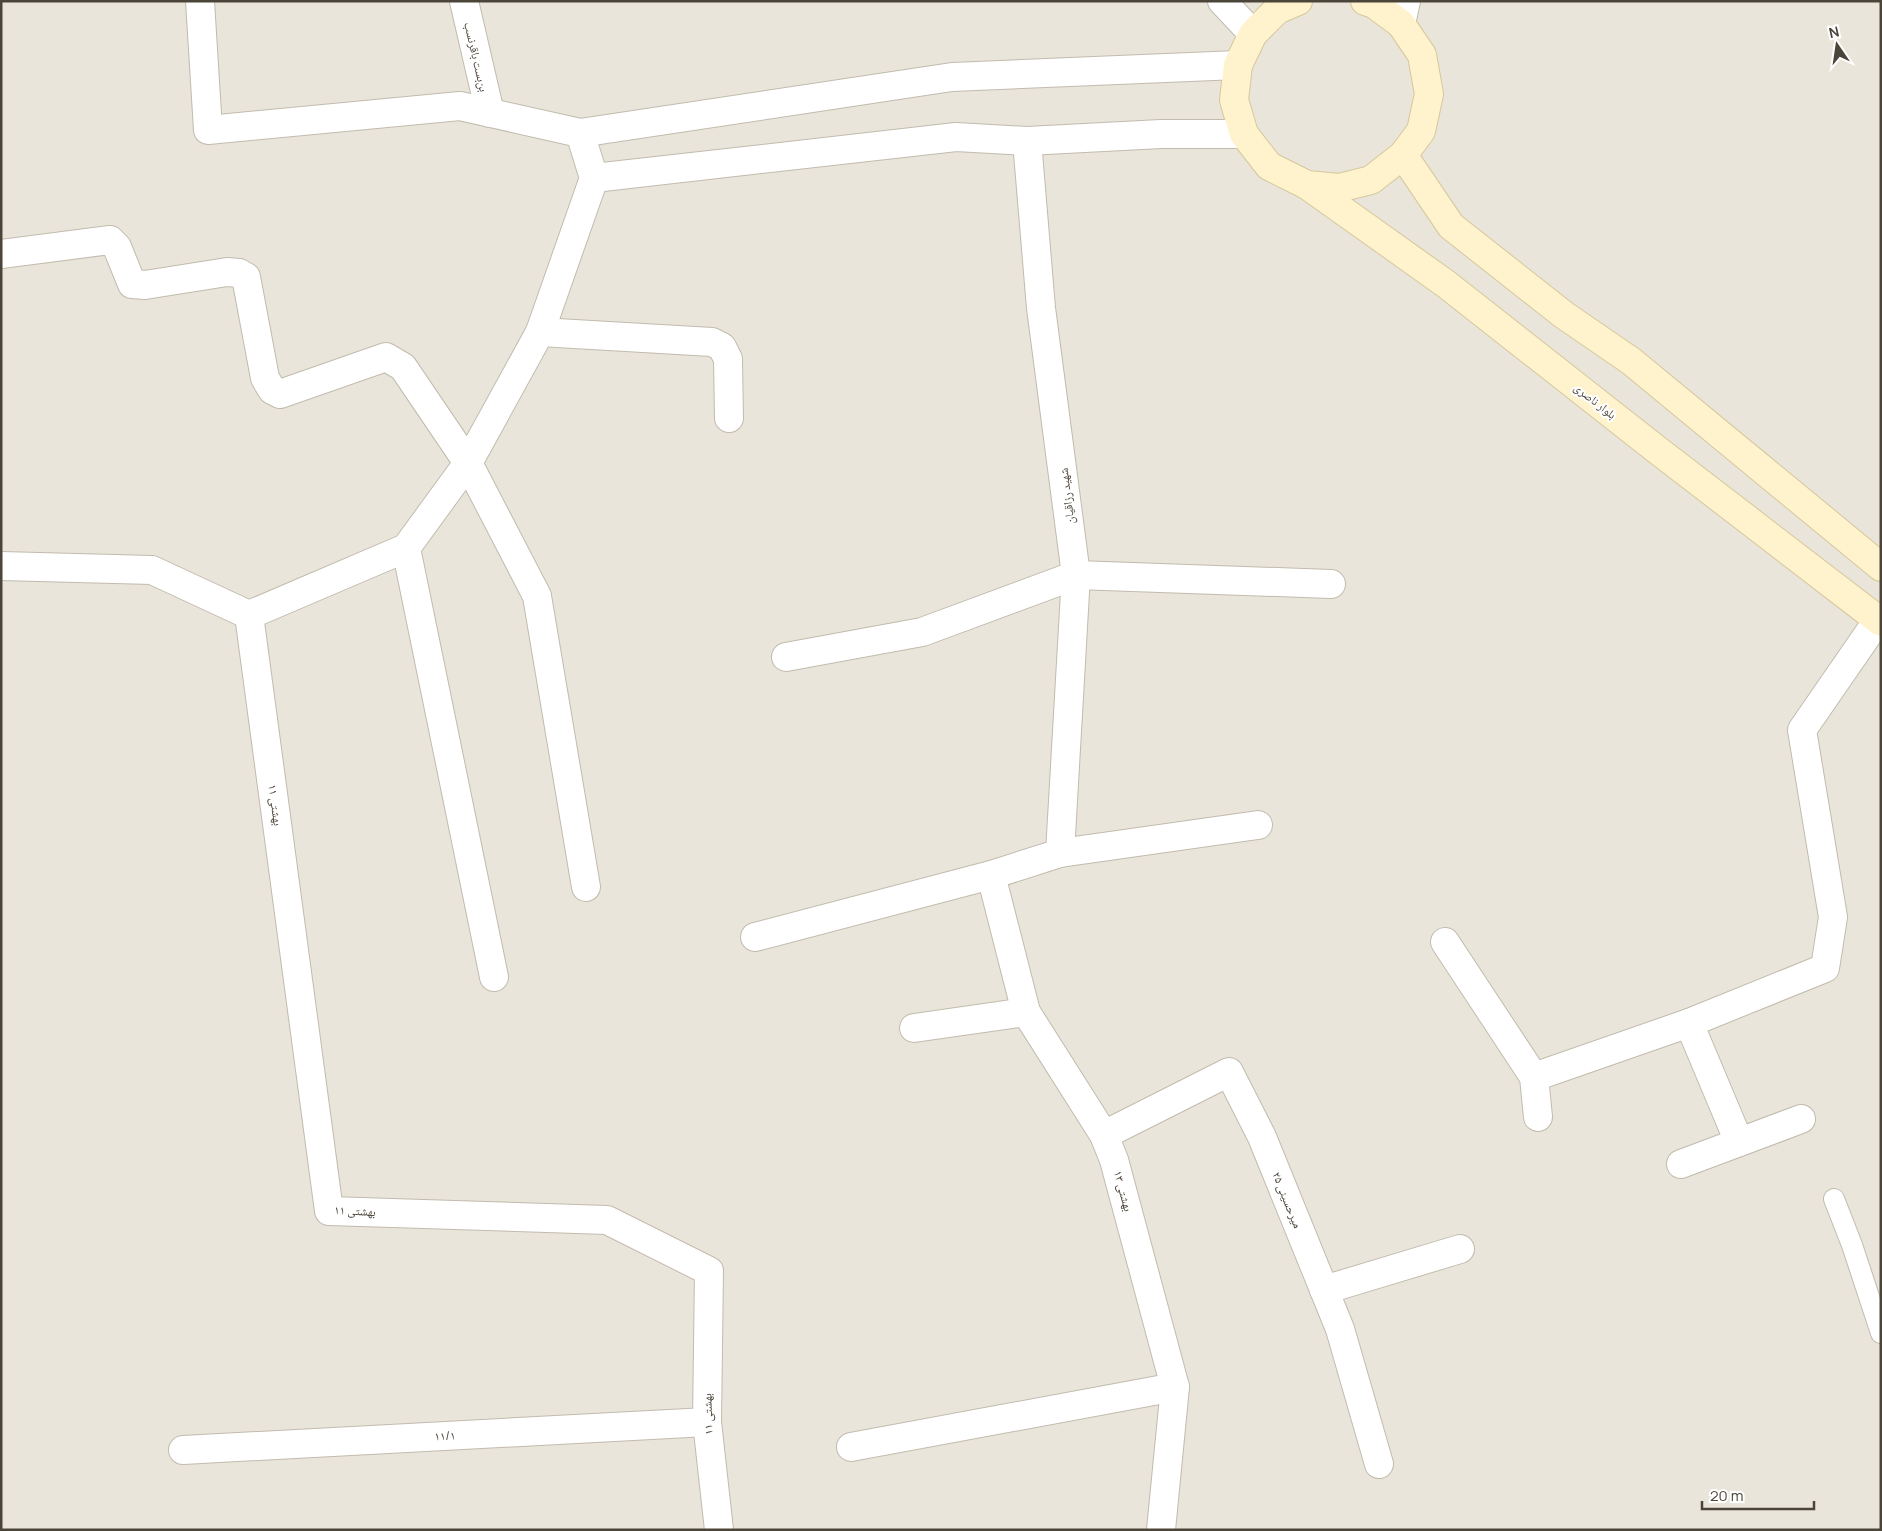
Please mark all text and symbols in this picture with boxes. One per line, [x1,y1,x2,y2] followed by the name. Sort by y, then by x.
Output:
[460,20,493,93] street label: بن‌بست باقرنسب
[1812,20,1862,70] north arrow
[1827,21,1841,42] text: N
[1570,379,1620,423] street label: بلوار ناصری
[1055,467,1078,525] street label: شهید رزاقیان
[264,783,287,827] street label: بهشتی ۱۱
[1110,1169,1137,1213] street label: بهشتی ۱۳
[1268,1169,1306,1231] street label: میرحسینی ۲۵
[334,1201,376,1220] street label: بهشتی ۱۱
[698,1393,717,1435] street label: بهشتی ۱۱
[434,1426,456,1445] street label: ۱۱/۱
[1702,1478,1814,1510] scale bar
[1710,1485,1743,1506] text: 20 m

